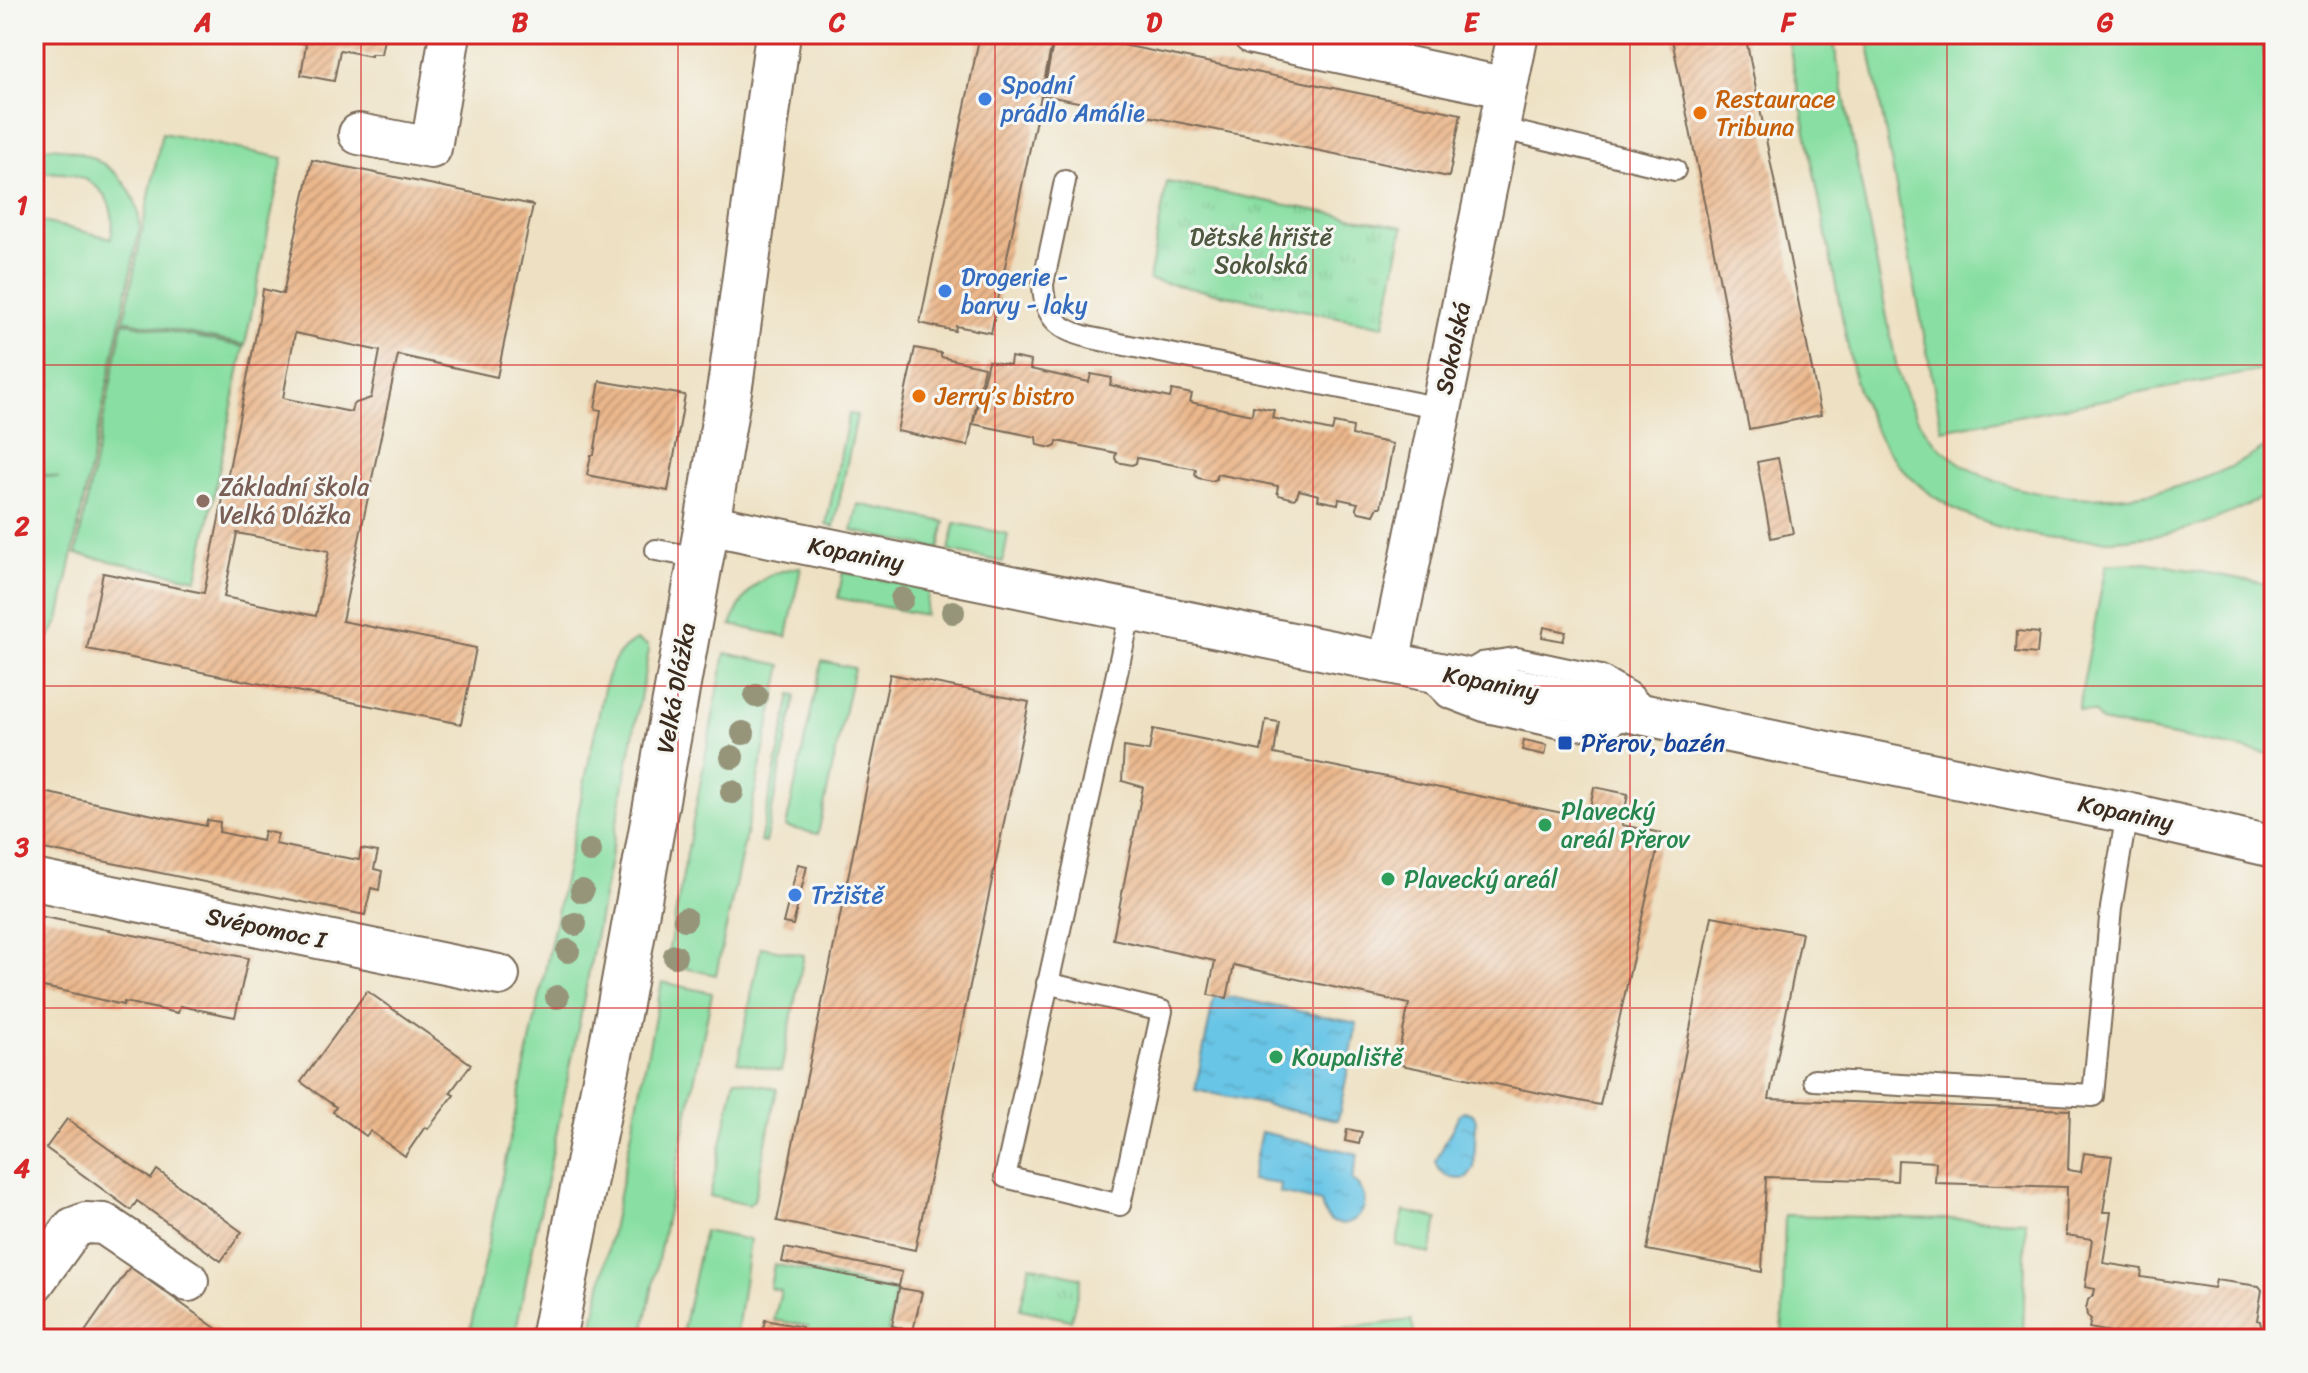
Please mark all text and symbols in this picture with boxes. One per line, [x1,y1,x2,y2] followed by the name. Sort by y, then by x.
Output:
[193,0,212,45] text: A
[512,0,529,45] text: B
[828,0,846,45] text: C
[1146,0,1162,45] text: D
[1464,0,1481,45] text: E
[1780,0,1797,45] text: F
[2097,0,2114,45] text: G
[1000,64,1145,134] place label: Spodní prádlo Amálie
[1716,78,1836,148] place label: Restaurace Tribuna
[976,90,994,108] marker: Spodní prádlo Amálie
[1691,104,1709,122] marker: Restaurace Tribuna
[16,182,28,228] text: 1
[1190,216,1334,286] park label: Dětské hřiště Sokolská
[961,256,1088,326] place label: Drogerie - barvy - laky
[936,282,954,300] marker: Drogerie - barvy - laky
[1423,298,1483,398] street label: Sokolská
[934,375,1075,417] place label: Jerry’s bistro
[910,387,928,405] marker: Jerry’s bistro
[219,466,370,536] place label: Základní škola Velká Dlážka
[194,492,212,510] marker: Základní škola Velká Dlážka
[13,503,30,549] text: 2
[805,524,908,584] street label: Kopaniny
[644,619,708,757] street label: Velká Dlážka
[1440,653,1543,713] street label: Kopaniny
[1581,722,1725,764] place label: Přerov, bazén
[1556,734,1574,752] marker: Přerov, bazén
[2074,782,2178,844] street label: Kopaniny
[1561,790,1691,860] place label: Plavecký areál Přerov
[1536,816,1554,834] marker: Plavecký areál Přerov
[14,824,30,870] text: 3
[1404,858,1559,900] place label: Plavecký areál
[1379,870,1397,888] marker: Plavecký areál
[811,874,886,916] place label: Tržiště
[786,886,804,904] marker: Tržiště
[202,895,331,962] street label: Svépomoc I
[1292,1036,1405,1078] place label: Koupaliště
[1267,1048,1285,1066] marker: Koupaliště
[14,1145,30,1191] text: 4

